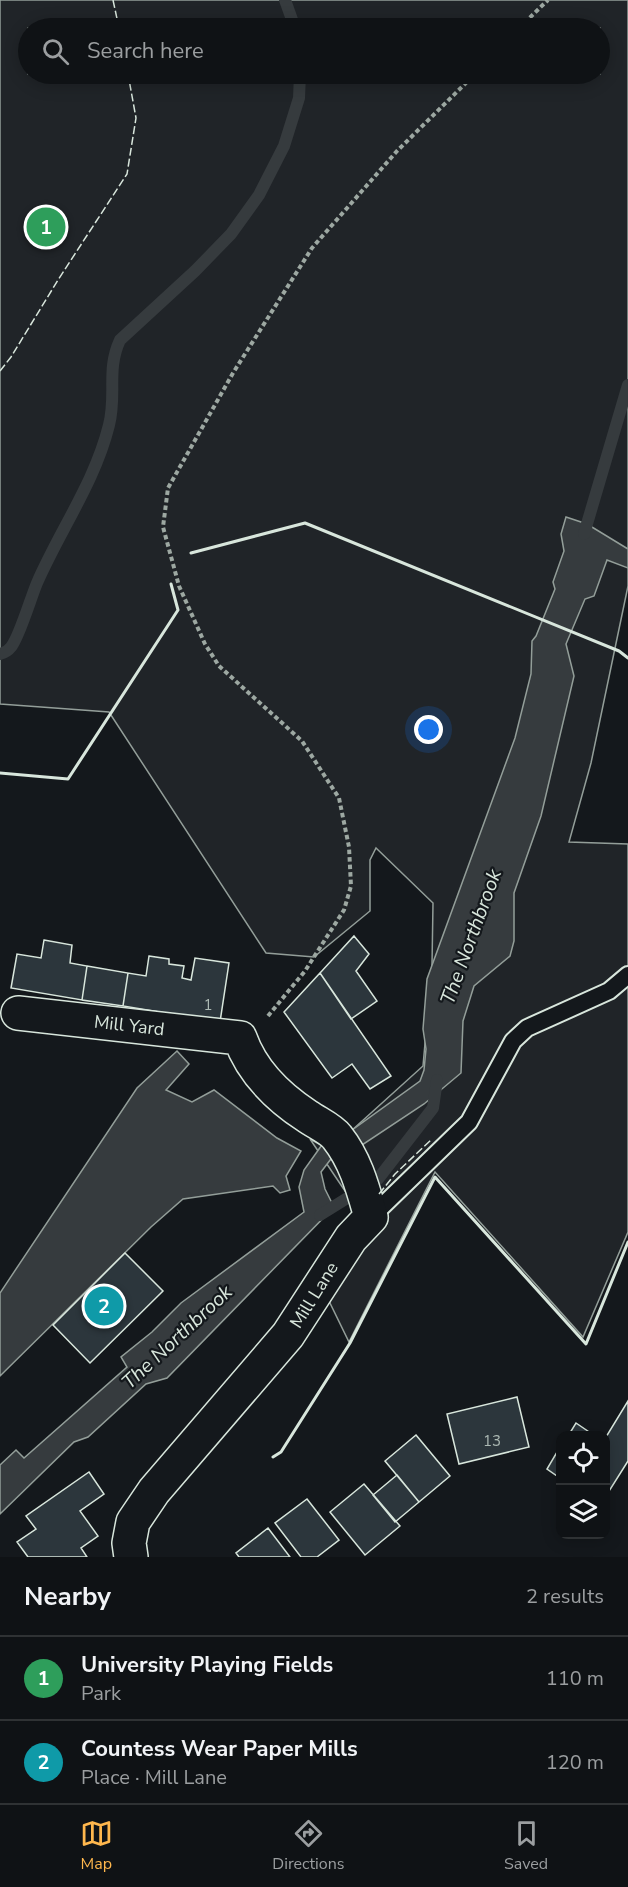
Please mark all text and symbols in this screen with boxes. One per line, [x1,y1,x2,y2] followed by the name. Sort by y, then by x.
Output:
[18,18,610,84] search box
[39,35,72,68] icon: search
[87,36,204,66] text: Search here
[26,204,66,250] pin: 1
[414,715,443,744] your location
[434,865,508,1008] water label: The Northbrook
[203,995,213,1015] house number: 1
[93,1010,166,1041] street label: Mill Yard
[284,1257,344,1333] street label: Mill Lane
[116,1278,239,1395] water label: The Northbrook
[84,1284,124,1328] pin: 2
[483,1431,501,1451] house number: 13
[556,1431,610,1539] map controls
[556,1431,610,1485] button: locate
[556,1485,610,1539] button: layers
[24,1579,111,1614] text: Nearby
[526,1583,604,1610] text: 2 results
[81,1650,333,1680] text: University Playing Fields
[38,1665,50,1692] text: 1
[546,1665,604,1692] text: 110 m
[81,1680,121,1707] text: Park
[81,1734,358,1764] text: Countess Wear Paper Mills
[38,1749,50,1776] text: 2
[546,1749,604,1776] text: 120 m
[81,1764,227,1791] text: Place · Mill Lane
[80,1817,113,1875] tab: Map
[272,1817,344,1875] tab: Directions
[504,1817,548,1875] tab: Saved

